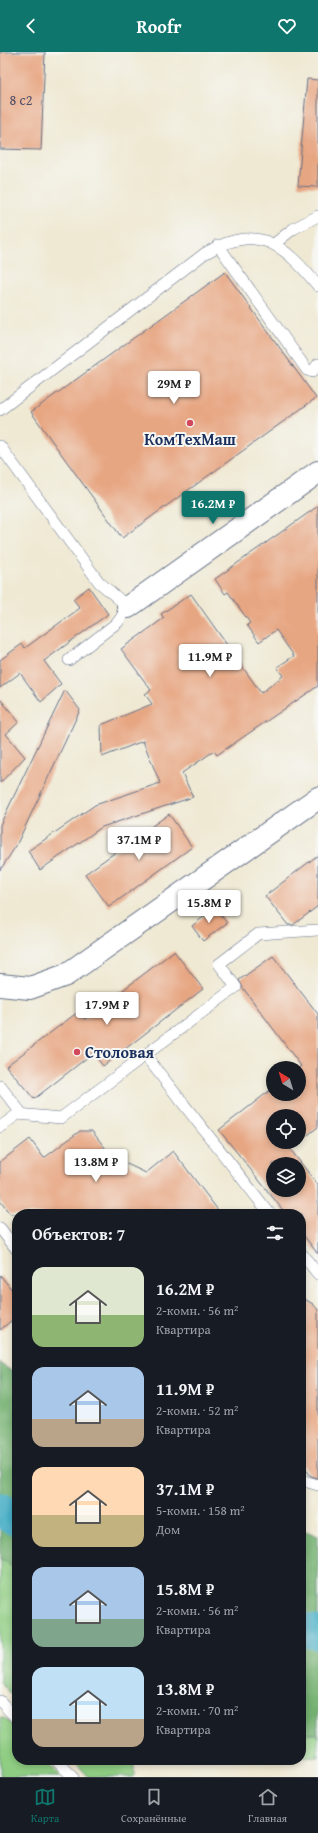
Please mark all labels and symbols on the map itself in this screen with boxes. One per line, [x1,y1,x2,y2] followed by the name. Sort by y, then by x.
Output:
[10,90,32,110] house number: 8 с2
[146,371,202,405] pin: 29M ₽
[185,418,195,428] marker: КомТехМаш
[144,427,236,451] place label: КомТехМаш
[176,491,250,525] pin: 16.2M ₽
[173,644,247,678] pin: 11.9M ₽
[102,827,176,861] pin: 37.1M ₽
[172,890,246,924] pin: 15.8M ₽
[70,992,144,1026] pin: 17.9M ₽
[85,1040,155,1064] place label: Столовая
[72,1047,82,1057] marker: Столовая
[266,1061,306,1101] north arrow
[59,1149,133,1183] pin: 13.8M ₽

